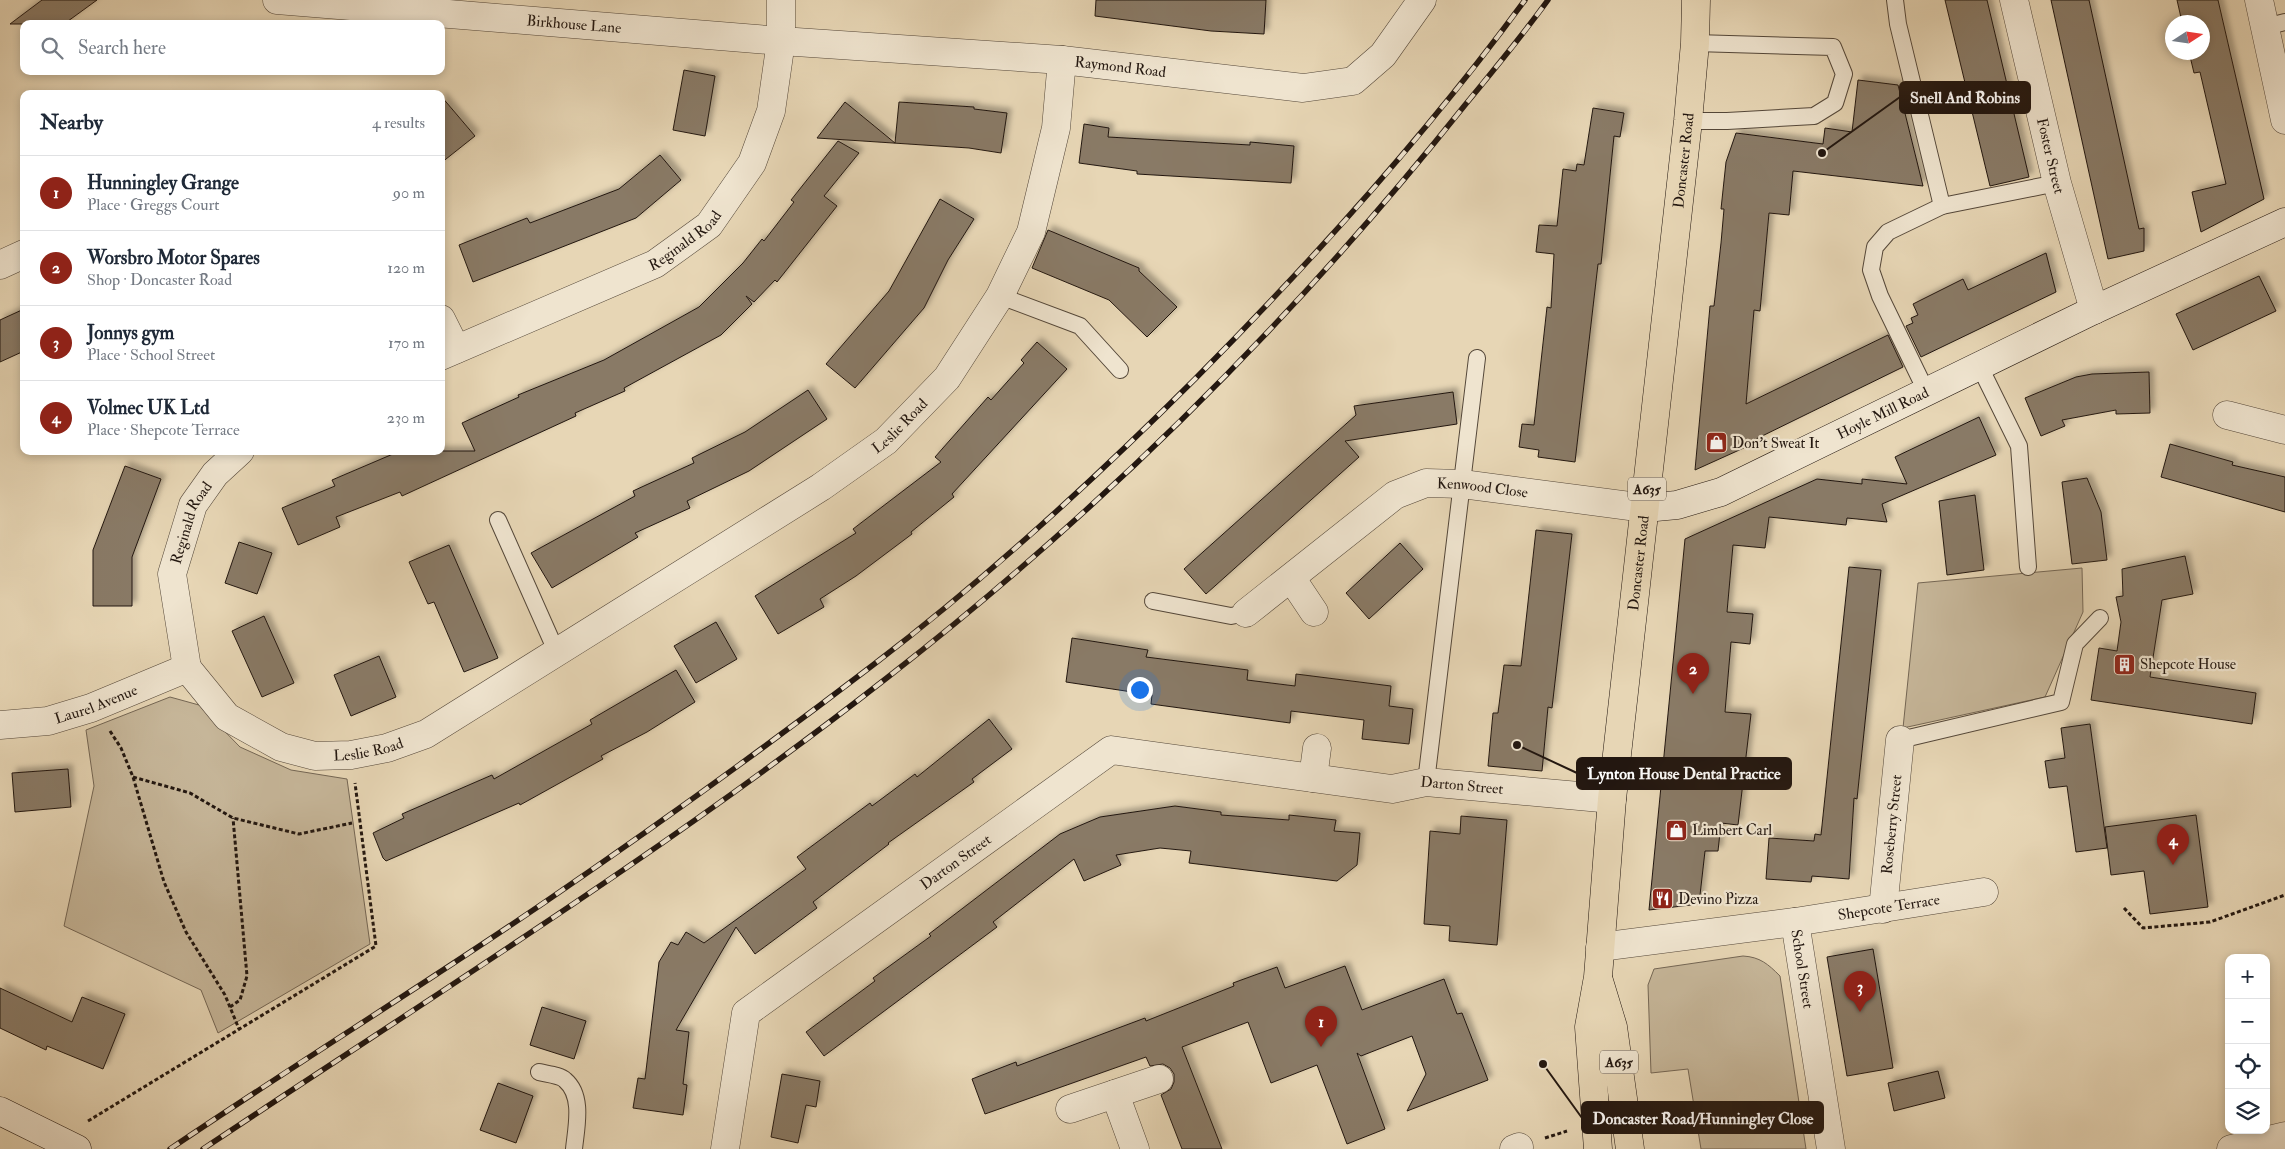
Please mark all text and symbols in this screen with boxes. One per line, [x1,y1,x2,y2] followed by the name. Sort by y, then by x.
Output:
[526,11,622,38] street label: Birkhouse Lane
[2165,15,2210,60] north arrow
[20,20,445,75] search box
[38,34,66,62] icon: search
[78,36,166,60] text: Search here
[1074,53,1168,82] street label: Raymond Road
[1900,82,2030,113] callout: Snell And Robins
[1910,88,2020,108] text: Snell And Robins
[40,109,103,136] text: Nearby
[1669,112,1699,209] street label: Doncaster Road
[372,113,425,133] text: 4 results
[2032,116,2069,196] street label: Foster Street
[87,171,239,195] text: Hunningley Grange
[53,183,59,203] text: 1
[393,183,425,203] text: 90 m
[87,195,220,215] text: Place · Greggs Court
[646,207,726,276] street label: Reginald Road
[87,246,260,270] text: Worsbro Motor Spares
[52,258,60,278] text: 2
[387,258,425,278] text: 120 m
[87,270,232,290] text: Shop · Doncaster Road
[87,321,174,345] text: Jonnys gym
[53,333,59,353] text: 3
[388,333,425,353] text: 170 m
[87,345,215,365] text: Place · School Street
[1834,383,1933,444] street label: Hoyle Mill Road
[868,394,932,458] street label: Leslie Road
[87,396,209,420] text: Volmec UK Ltd
[52,408,60,428] text: 4
[387,408,425,428] text: 230 m
[87,420,240,440] text: Place · Shepcote Terrace
[1704,431,1728,455] shop icon: Don't Sweat It
[1732,434,1819,453] place label: Don't Sweat It
[1437,474,1529,503] street label: Kenwood Close
[167,478,217,567] street label: Reginald Road
[1628,478,1666,500] road number: A635
[1624,514,1654,612] street label: Doncaster Road
[2112,652,2136,676] building icon: Shepcote House
[1677,653,1709,694] pin: 2
[2140,655,2236,675] place label: Shepcote House
[1127,677,1153,703] your location
[52,681,141,728] street label: Laurel Avenue
[333,734,407,765] street label: Leslie Road
[1577,758,1791,789] callout: Lynton House Dental Practice
[1587,764,1781,785] text: Lynton House Dental Practice
[1420,773,1504,799] street label: Darton Street
[1878,774,1906,875] street label: Roseberry Street
[1664,818,1688,842] shop icon: Limbert Carl
[1692,821,1772,840] place label: Limbert Carl
[2157,824,2189,865] pin: 4
[917,830,995,894] street label: Darton Street
[1650,887,1674,911] restaurant icon: Devino Pizza
[1678,890,1759,909] place label: Devino Pizza
[1837,890,1941,925] street label: Shepcote Terrace
[1786,928,1818,1010] street label: School Street
[2225,954,2270,1134] map controls
[2225,954,2270,999] button: +
[1844,971,1876,1012] pin: 3
[2225,999,2270,1044] button: −
[1305,1006,1337,1047] pin: 1
[2225,1044,2270,1089] button: locate
[1600,1050,1638,1074] road number: A635
[2225,1089,2270,1134] button: layers
[1582,1102,1823,1133] callout: Doncaster Road/Hunningley Close
[1592,1109,1814,1130] text: Doncaster Road/Hunningley Close

